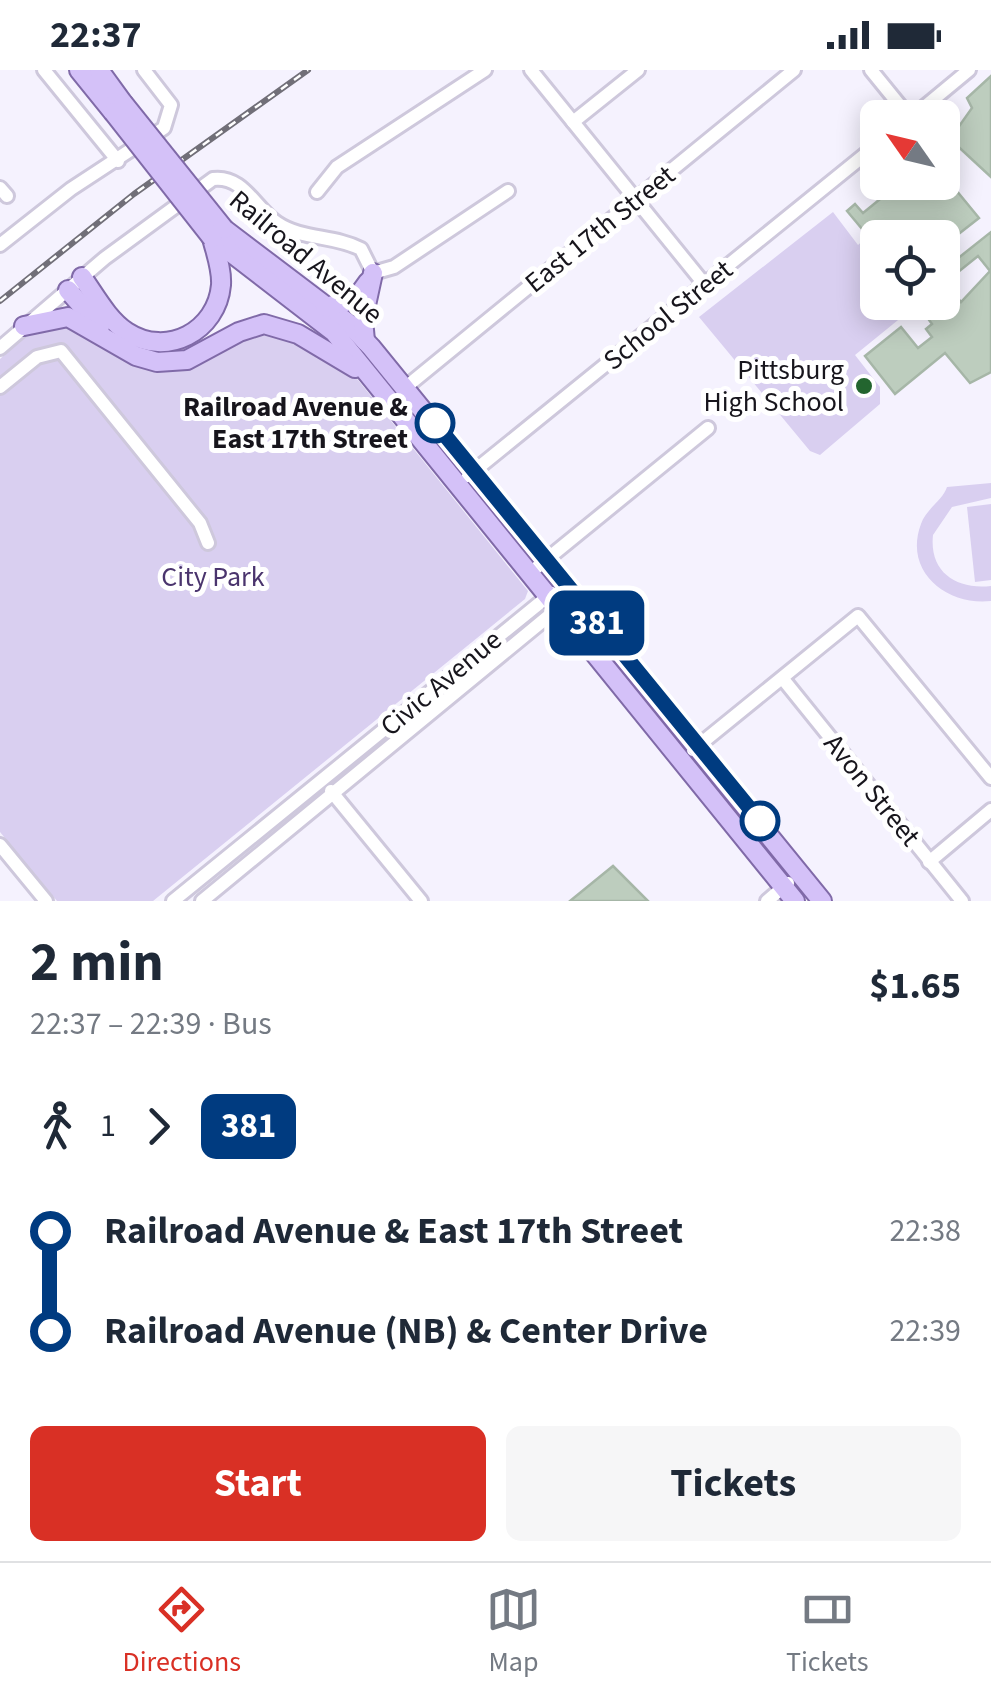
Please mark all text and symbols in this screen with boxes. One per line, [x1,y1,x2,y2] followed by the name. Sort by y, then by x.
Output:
[50,8,142,62] text: 22:37
[860,100,960,200] north arrow
[860,100,960,320] map controls
[516,155,684,302] street label: East 17th Street
[220,181,392,333] street label: Railroad Avenue
[860,220,960,320] button: locate
[595,250,742,380] street label: School Street
[703,350,844,422] place label: Pittsburg High School
[853,375,875,397] marker: Pittsburg High School
[183,387,408,459] place label: Railroad Avenue & East 17th Street
[416,404,454,442] marker: Railroad Avenue & East 17th Street
[161,557,265,597] park label: City Park
[540,590,654,656] line badge: 381
[569,598,625,648] text: 381
[372,620,510,746] street label: Civic Avenue
[814,725,930,855] street label: Avon Street
[741,802,779,840] unlabelled marker
[30,924,164,1002] text: 2 min
[869,959,961,1013] text: $1.65
[30,1001,272,1047] text: 22:37 – 22:39 · Bus
[30,1099,85,1154] icon: walk
[131,1099,186,1154] icon: forward
[221,1101,276,1151] text: 381
[100,1103,116,1149] text: 1
[104,1204,683,1258] text: Railroad Avenue & East 17th Street
[889,1208,961,1254] text: 22:38
[104,1304,708,1358] text: Railroad Avenue (NB) & Center Drive
[889,1308,961,1354] text: 22:39
[30,1426,486,1541] button: Start
[506,1426,961,1541] button: Tickets
[122,1582,241,1682] tab: Directions
[486,1582,541,1682] tab: Map
[786,1582,869,1682] tab: Tickets

